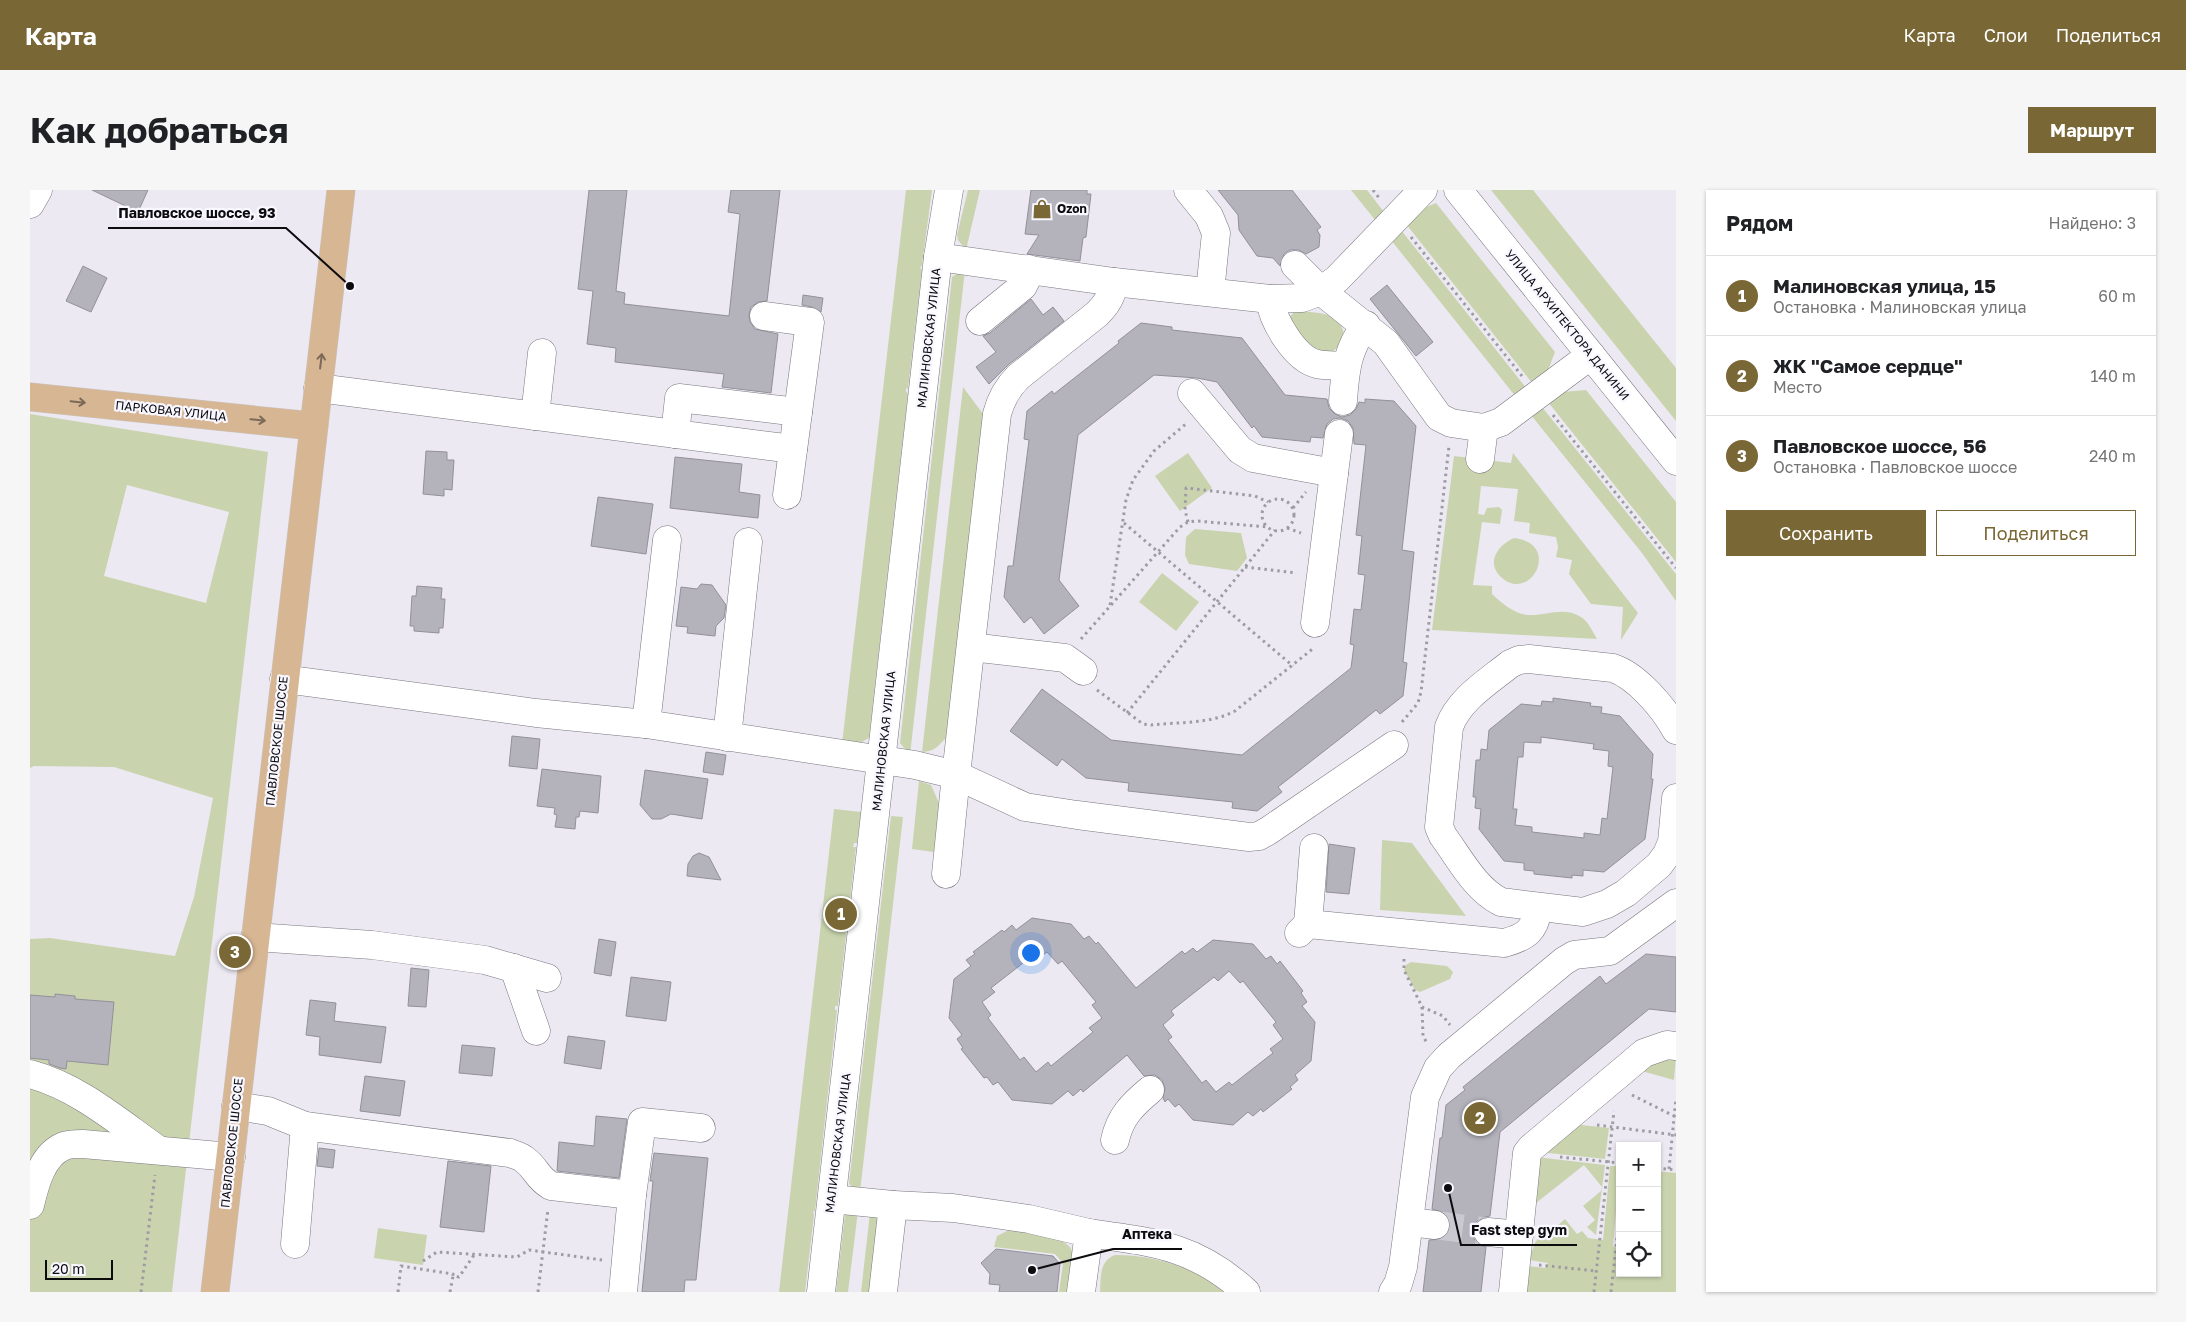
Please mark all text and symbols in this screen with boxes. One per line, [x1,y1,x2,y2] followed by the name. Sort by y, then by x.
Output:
[25,21,97,50] text: Карта
[1904,24,1956,46] text: Карта
[1984,24,2028,46] text: Слои
[2056,24,2161,46] text: Поделиться
[2028,107,2156,153] button: Маршрут
[30,109,288,151] text: Как добраться
[1031,198,1053,220] shop icon: Ozon
[108,199,286,228] callout: Павловское шоссе, 93
[1057,201,1087,216] place label: Ozon
[118,204,276,221] text: Павловское шоссе, 93
[1726,210,1793,236] text: Рядом
[2049,213,2136,233] text: Найдено: 3
[1502,246,1633,403] street label: УЛИЦА АРХИТЕКТОРА ДАНИНИ
[914,267,943,409] street label: МАЛИНОВСКАЯ УЛИЦА
[1773,274,1996,297] text: Малиновская улица, 15
[1738,286,1746,306] text: 1
[2098,286,2136,306] text: 60 m
[1773,297,2027,317] text: Остановка · Малиновская улица
[316,353,326,369] one-way arrow
[1773,354,1963,377] text: ЖК "Самое сердце"
[1737,366,1747,386] text: 2
[2090,366,2136,386] text: 140 m
[1773,377,1822,397] text: Место
[70,397,86,407] one-way arrow
[115,397,227,424] street label: ПАРКОВАЯ УЛИЦА
[249,415,265,425] one-way arrow
[1773,434,1987,457] text: Павловское шоссе, 56
[1737,446,1747,466] text: 3
[2089,446,2136,466] text: 240 m
[1773,457,2017,477] text: Остановка · Павловское шоссе
[1726,510,1926,556] button: Сохранить
[1936,510,2136,556] button: Поделиться
[869,670,898,812] street label: МАЛИНОВСКАЯ УЛИЦА
[262,675,291,806] street label: ПАВЛОВСКОЕ ШОССЕ
[825,895,857,933] pin: 1
[219,933,251,971] pin: 3
[1018,940,1044,966] your location
[821,1072,854,1214] street label: МАЛИНОВСКАЯ УЛИЦА
[217,1077,246,1208] street label: ПАВЛОВСКОЕ ШОССЕ
[1464,1099,1496,1137] pin: 2
[1616,1142,1661,1277] map controls
[1616,1142,1661,1187] button: +
[1616,1187,1661,1232] button: −
[1461,1216,1577,1245] callout: Fast step gym
[1113,1220,1182,1249] callout: Аптека
[1471,1221,1567,1238] text: Fast step gym
[1122,1225,1172,1242] text: Аптека
[1616,1232,1661,1277] button: locate
[45,1257,112,1280] scale bar
[52,1260,85,1277] text: 20 m

